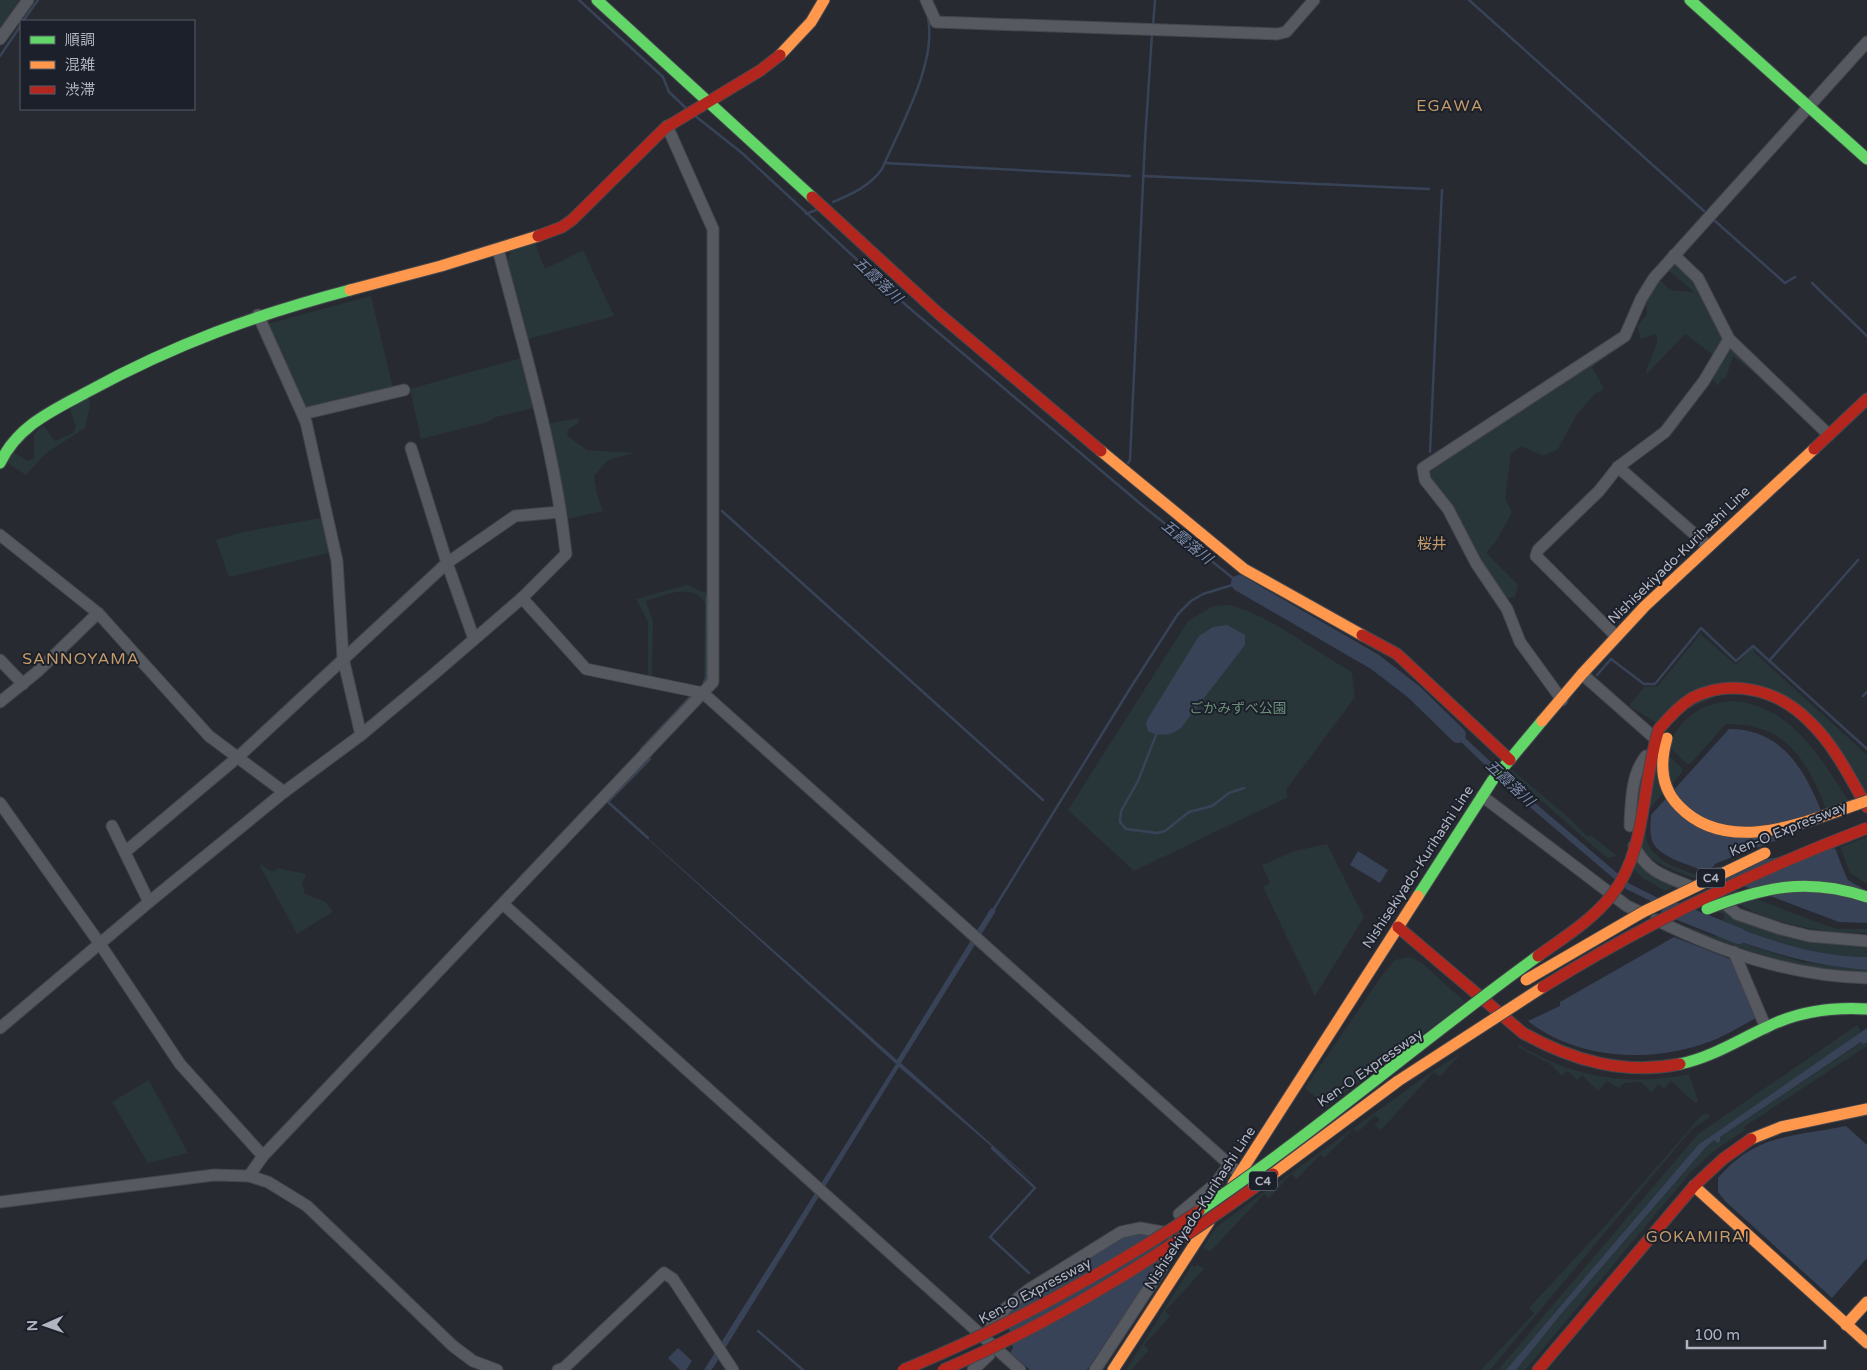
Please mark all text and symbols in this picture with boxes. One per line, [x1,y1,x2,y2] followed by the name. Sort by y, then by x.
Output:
[20,20,195,110] legend
[65,31,95,49] text: 順調
[65,56,95,74] text: 混雑
[65,81,95,99] text: 渋滞
[1416,96,1484,116] district label: EGAWA
[850,253,908,308] water label: 五霞落川
[1604,483,1754,627] street label: Nishisekiyado-Kurihashi Line
[1158,516,1218,569] water label: 五霞落川
[1417,535,1447,553] district label: 桜井
[22,649,140,669] district label: SANNOYAMA
[1189,700,1287,717] park label: ごかみずべ公園
[1482,756,1540,811] water label: 五霞落川
[1359,782,1477,952] street label: Nishisekiyado-Kurihashi Line
[1727,798,1849,860] street label: Ken-O Expressway
[1697,868,1725,888] road number: C4
[1314,1025,1426,1111] street label: Ken-O Expressway
[1141,1123,1259,1293] street label: Nishisekiyado-Kurihashi Line
[1249,1172,1277,1190] road number: C4
[1646,1227,1750,1247] district label: GOKAMIRAI
[976,1254,1094,1328] street label: Ken-O Expressway
[20,1300,70,1350] north arrow
[1687,1318,1824,1350] scale bar
[24,1320,41,1331] text: N
[1694,1326,1740,1344] text: 100 m

